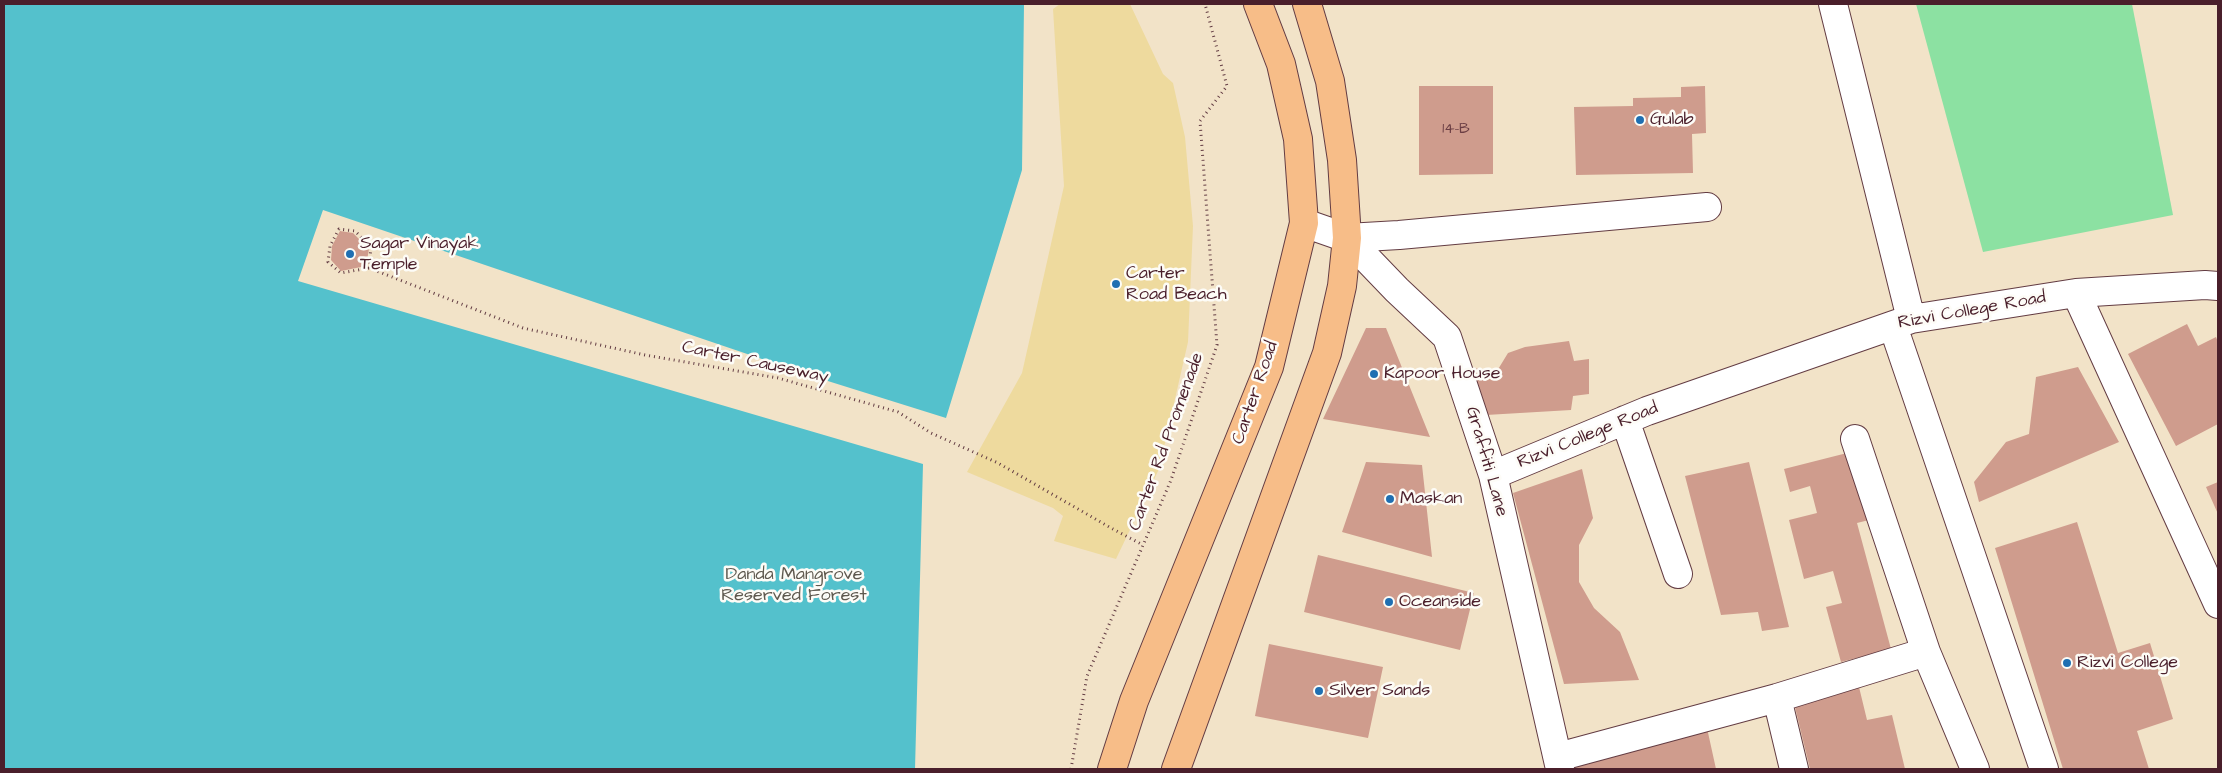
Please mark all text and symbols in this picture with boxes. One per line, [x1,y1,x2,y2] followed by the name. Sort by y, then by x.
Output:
[1650,109,1694,131] place label: Gulab
[1634,114,1646,126] marker: Gulab
[1442,121,1470,139] house number: 14-B
[360,233,479,276] place label: Sagar Vinayak Temple
[344,248,356,260] marker: Sagar Vinayak Temple
[1126,263,1227,306] place label: Carter Road Beach
[1110,278,1122,290] marker: Carter Road Beach
[1896,287,2048,335] street label: Rizvi College Road
[680,337,830,389] street label: Carter Causeway
[1228,339,1284,447] street label: Carter Road
[1125,350,1209,534] street label: Carter Rd Promenade
[1384,363,1500,385] place label: Kapoor House
[1368,368,1380,380] marker: Kapoor House
[1515,398,1661,474] street label: Rizvi College Road
[1460,405,1512,519] street label: Graffiti Lane
[1400,488,1462,510] place label: Maskan
[1384,493,1396,505] marker: Maskan
[721,564,867,606] park label: Danda Mangrove Reserved Forest
[1399,591,1481,613] place label: Oceanside
[1383,596,1395,608] marker: Oceanside
[2077,652,2178,674] place label: Rizvi College
[2061,657,2073,669] marker: Rizvi College
[1329,680,1430,702] place label: Silver Sands
[1313,685,1325,697] marker: Silver Sands

